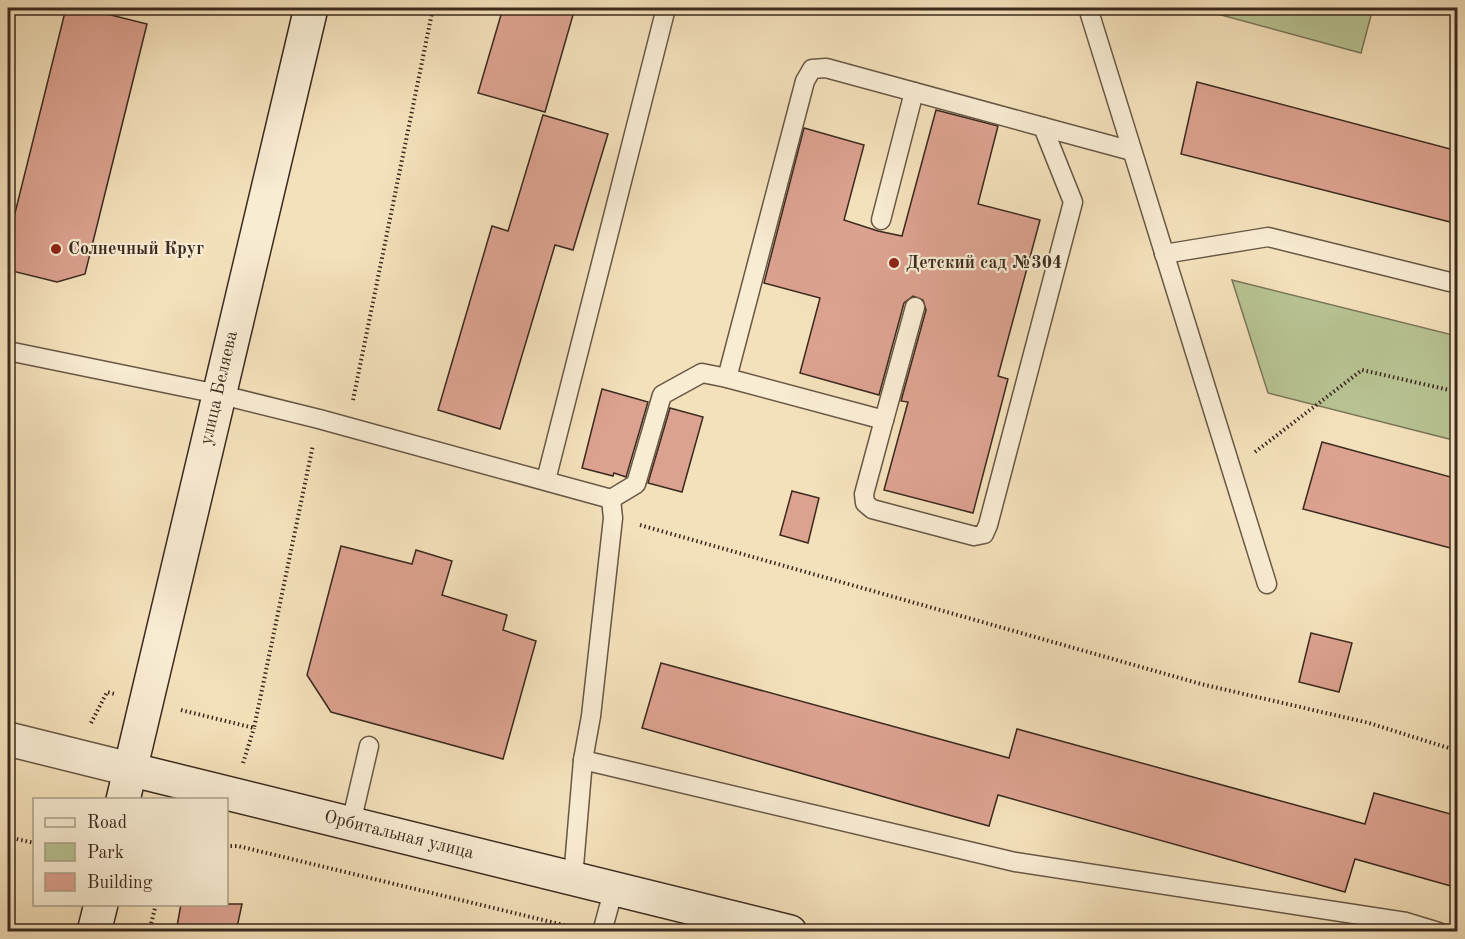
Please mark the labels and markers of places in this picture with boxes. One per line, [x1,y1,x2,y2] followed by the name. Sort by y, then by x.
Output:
[68,240,204,258] place label: Солнечный Круг
[49,242,63,256] marker: Солнечный Круг
[906,254,1063,272] place label: Детский сад №304
[887,256,901,270] marker: Детский сад №304

